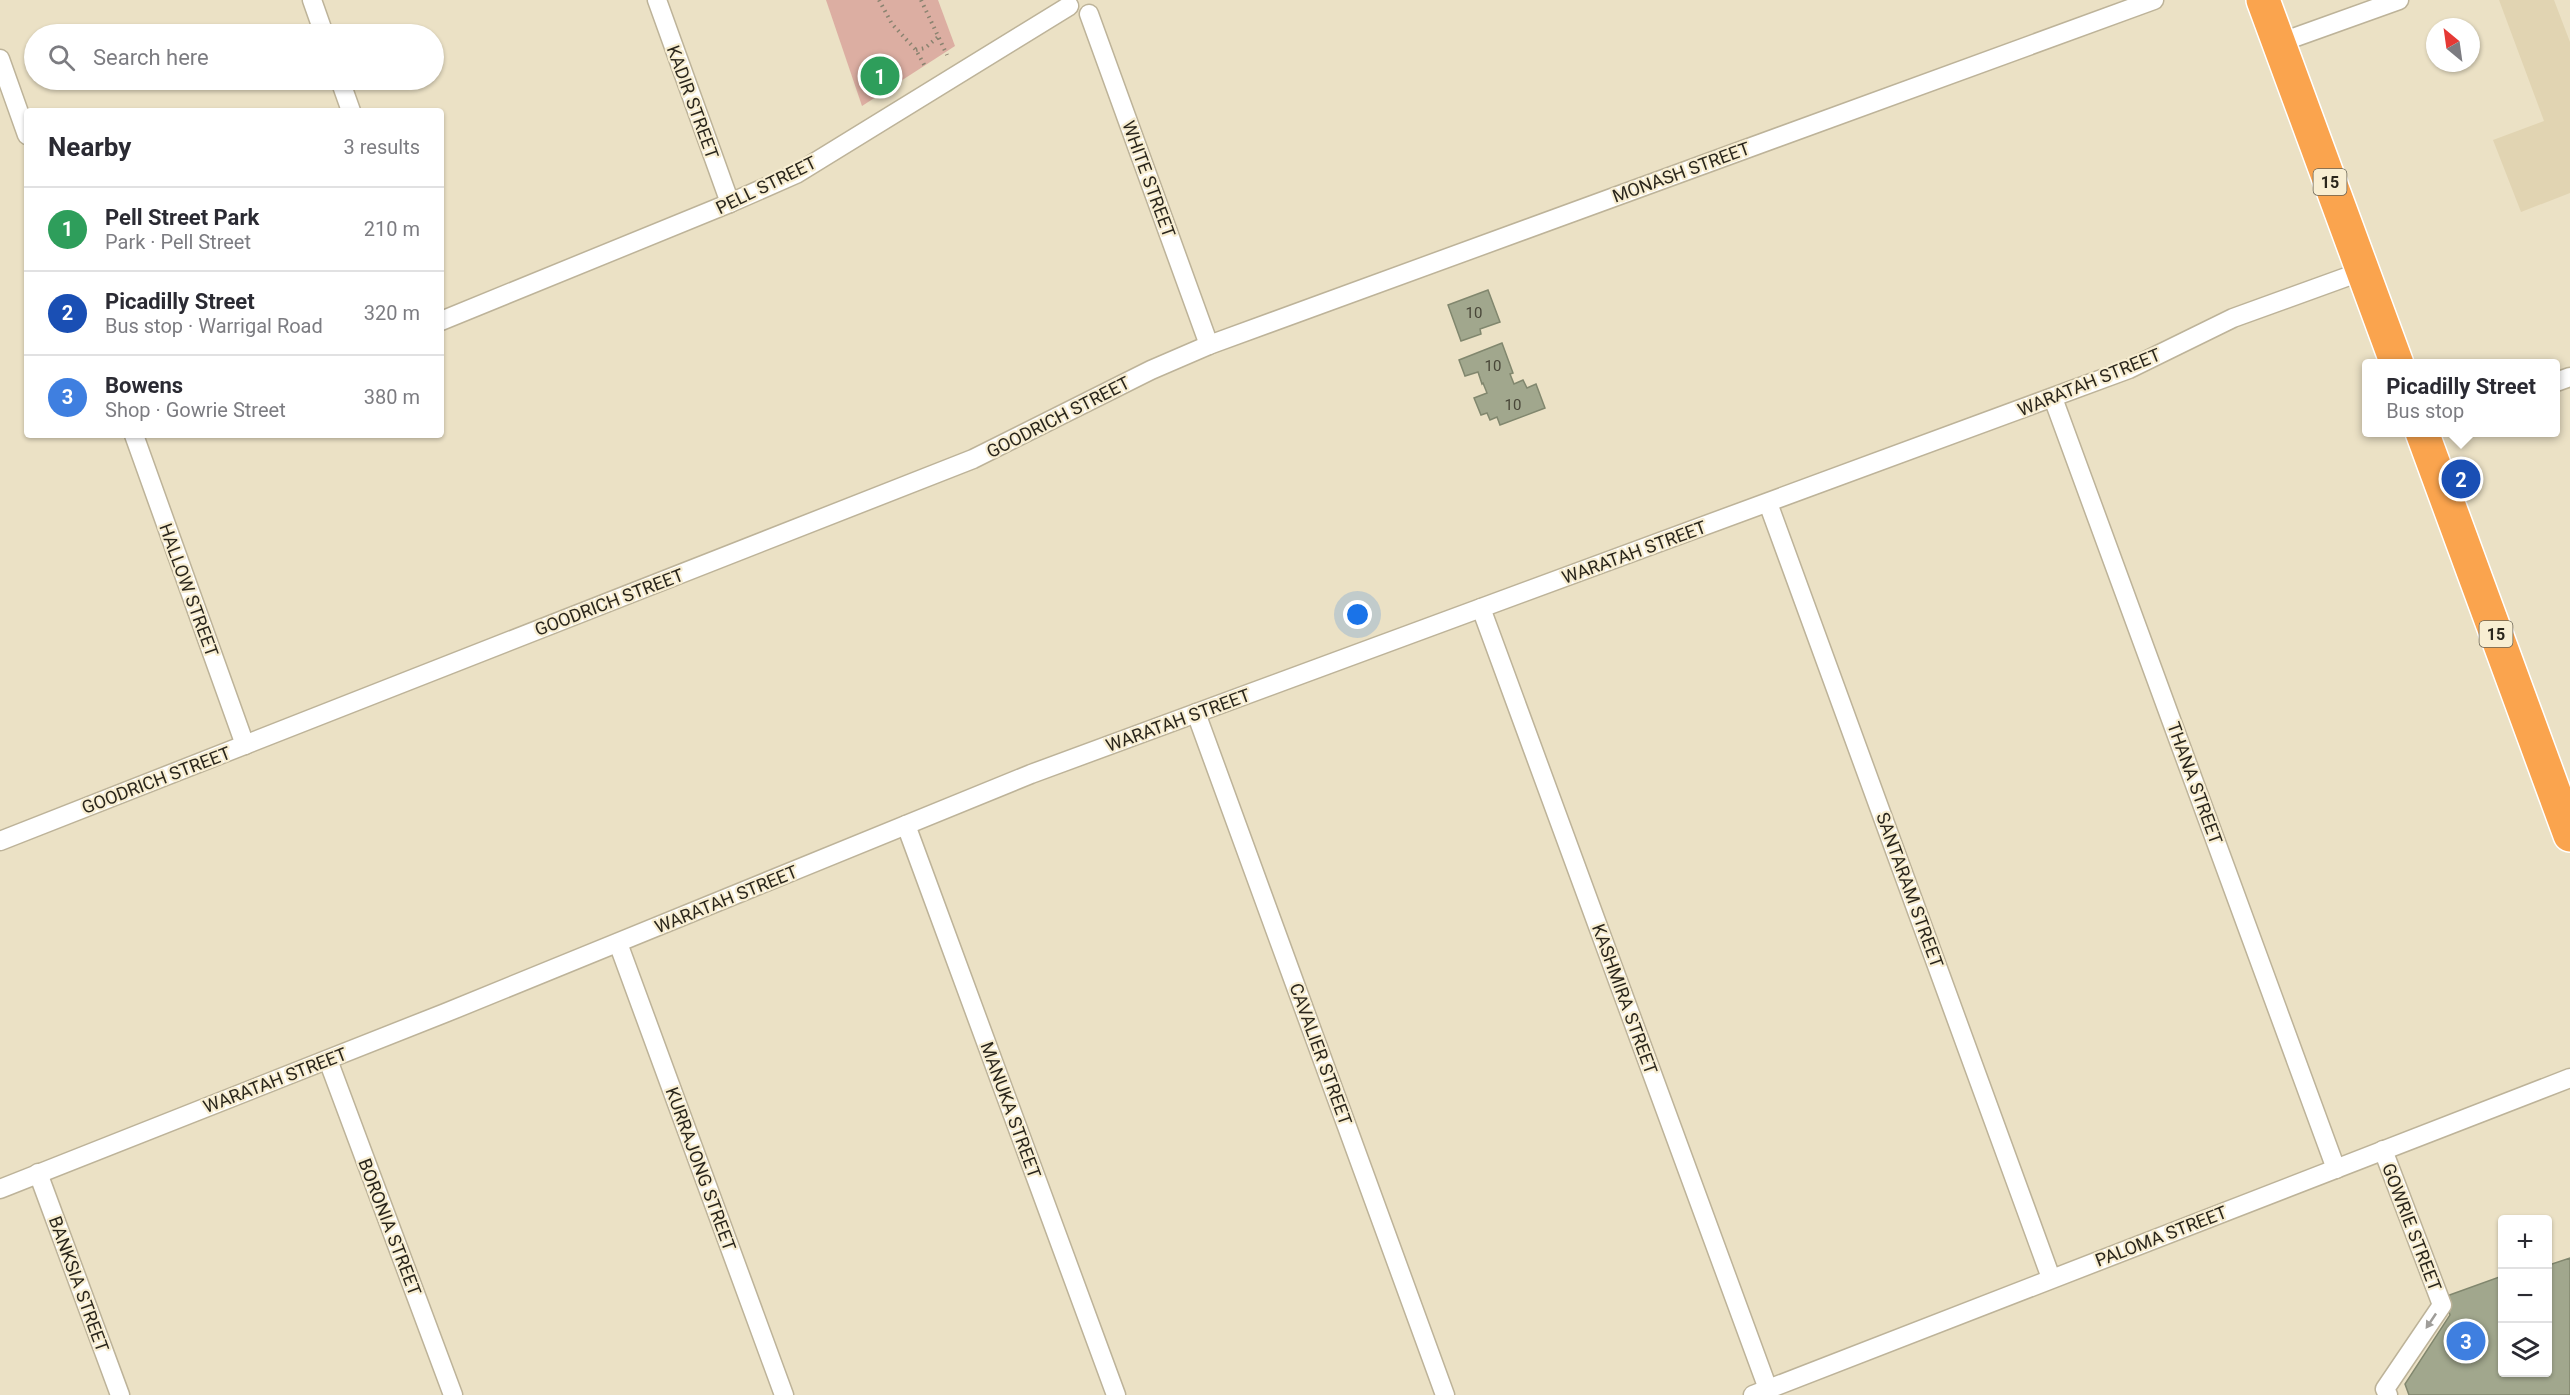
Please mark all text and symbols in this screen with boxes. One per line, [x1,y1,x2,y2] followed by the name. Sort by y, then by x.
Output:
[2426,18,2480,72] north arrow
[24,24,444,90] search box
[45,41,78,74] icon: search
[663,42,723,162] street label: KADIR STREET
[93,45,209,70] text: Search here
[860,54,900,98] pin: 1
[1118,118,1180,241] street label: WHITE STREET
[48,132,131,162] text: Nearby
[344,135,420,159] text: 3 results
[1609,137,1753,207] street label: MONASH STREET
[712,151,820,218] street label: PELL STREET
[2314,169,2346,195] road number: 15
[105,205,259,230] text: Pell Street Park
[62,217,73,241] text: 1
[364,217,420,241] text: 210 m
[105,230,251,254] text: Park · Pell Street
[105,289,255,314] text: Picadilly Street
[62,301,73,325] text: 2
[364,301,420,325] text: 320 m
[1466,304,1482,322] house number: 10
[105,314,323,338] text: Bus stop · Warrigal Road
[2015,344,2164,420] street label: WARATAH STREET
[1485,357,1501,375] house number: 10
[2362,359,2560,437] popup
[983,372,1133,462] street label: GOODRICH STREET
[105,373,183,398] text: Bowens
[2386,374,2536,399] text: Picadilly Street
[62,385,73,409] text: 3
[364,385,420,409] text: 380 m
[1505,396,1521,414] house number: 10
[105,398,286,422] text: Shop · Gowrie Street
[2386,399,2464,423] text: Bus stop
[2442,456,2480,502] pin: 2
[1559,516,1709,588] street label: WARATAH STREET
[155,520,223,660] street label: HALLOW STREET
[532,564,687,640] street label: GOODRICH STREET
[1343,600,1372,629] your location
[2480,621,2512,647] road number: 15
[1103,684,1253,756] street label: WARATAH STREET
[2163,719,2227,847] street label: THANA STREET
[79,742,234,818] street label: GOODRICH STREET
[1872,809,1948,971] street label: SANTARAM STREET
[652,861,801,937] street label: WARATAH STREET
[1588,921,1662,1077] street label: KASHMIRA STREET
[1286,980,1357,1128] street label: CAVALIER STREET
[977,1039,1045,1181] street label: MANUKA STREET
[200,1043,350,1117] street label: WARATAH STREET
[662,1084,740,1254] street label: KURRAJONG STREET
[354,1156,426,1299] street label: BORONIA STREET
[2378,1160,2446,1294] street label: GOWRIE STREET
[2092,1201,2230,1271] street label: PALOMA STREET
[45,1213,113,1355] street label: BANKSIA STREET
[2498,1215,2552,1377] map controls
[2498,1215,2552,1269] button: +
[2498,1269,2552,1323] button: −
[2425,1312,2437,1328] one-way arrow
[2446,1318,2486,1364] pin: 3
[2498,1323,2552,1377] button: layers

